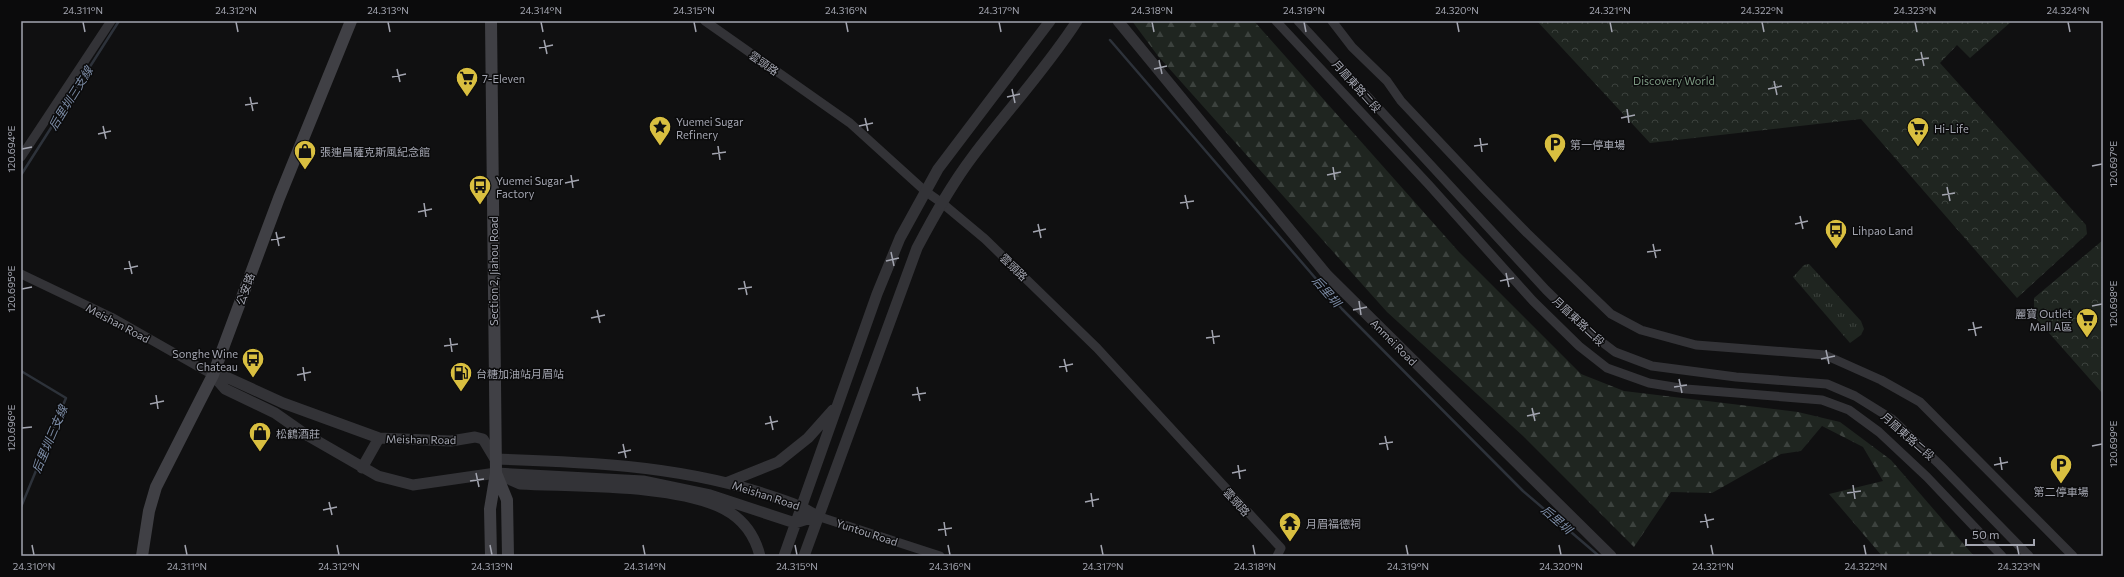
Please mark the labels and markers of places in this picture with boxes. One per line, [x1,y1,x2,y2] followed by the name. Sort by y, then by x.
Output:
[454,65,480,98] supermarket icon: 7-Eleven
[482,72,525,85] place label: 7-Eleven
[647,114,673,147] place icon: Yuemei Sugar Refinery
[676,115,744,141] place label: Yuemei Sugar Refinery
[1905,115,1931,148] supermarket icon: Hi-Life
[1934,122,1969,135] place label: Hi-Life
[1542,131,1568,164] parking icon: 第一停車場
[292,138,318,171] shop icon: 張連昌薩克斯風紀念館
[1570,138,1625,151] place label: 第一停車場
[320,145,430,158] place label: 張連昌薩克斯風紀念館
[467,173,493,206] bus stop icon: Yuemei Sugar Factory
[496,174,564,200] place label: Yuemei Sugar Factory
[1823,217,1849,250] bus stop icon: Lihpao Land
[1852,224,1913,237] place label: Lihpao Land
[2074,306,2100,339] supermarket icon: 麗寶 Outlet Mall A區
[2015,307,2072,333] place label: 麗寶 Outlet Mall A區
[240,346,266,379] bus stop icon: Songhe Wine Chateau
[172,347,238,373] place label: Songhe Wine Chateau
[448,360,474,393] fuel station icon: 台糖加油站月眉站
[476,367,564,380] place label: 台糖加油站月眉站
[247,420,273,453] shop icon: 松鶴酒莊
[276,427,320,440] place label: 松鶴酒莊
[2048,452,2074,485] parking icon: 第二停車場
[2034,485,2089,498] place label: 第二停車場
[1277,510,1303,543] temple icon: 月眉福德祠
[1306,517,1361,530] place label: 月眉福德祠

